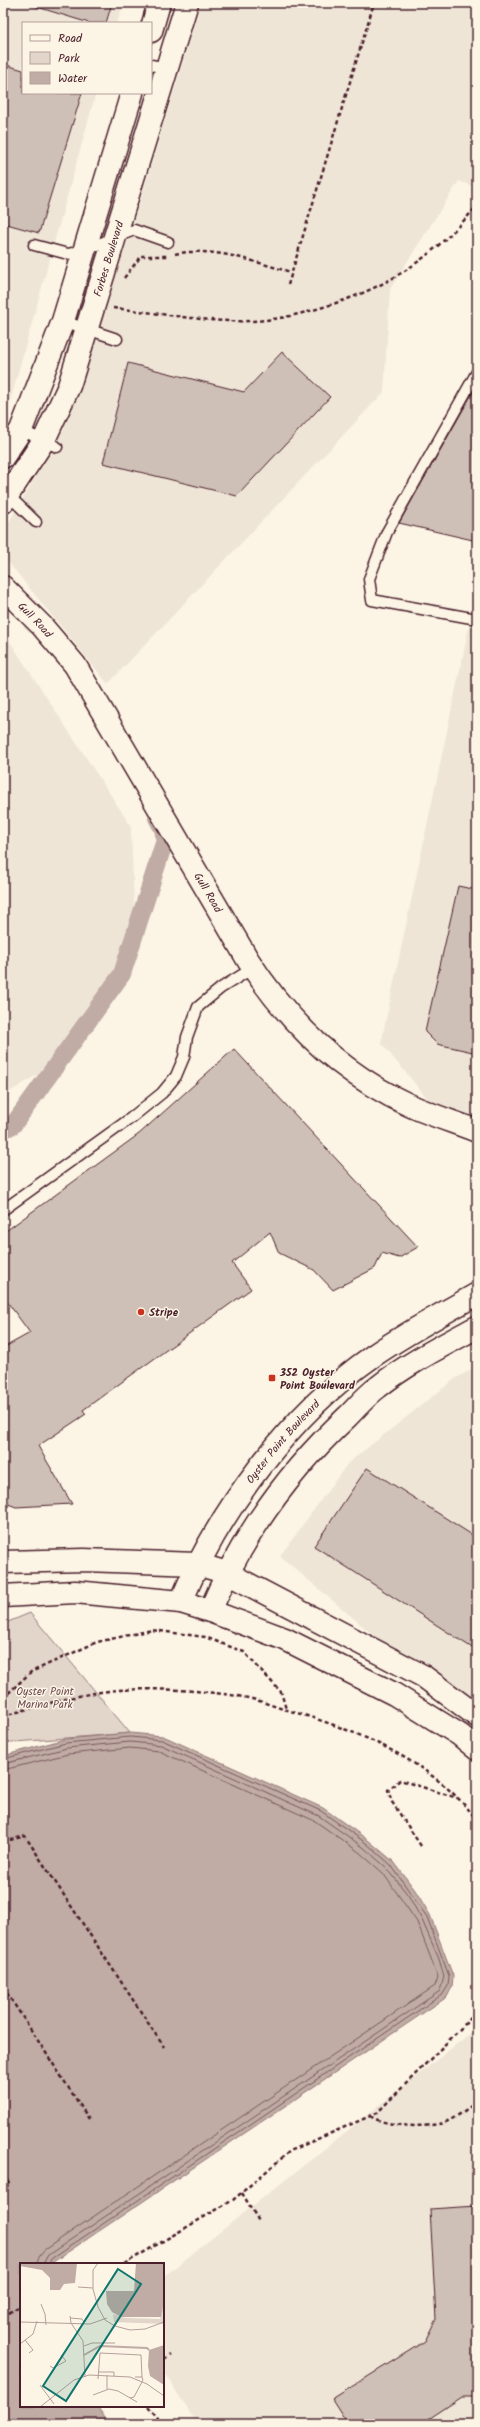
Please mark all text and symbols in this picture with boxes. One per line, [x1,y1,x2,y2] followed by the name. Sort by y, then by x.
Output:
[22,22,152,94] legend
[58,29,83,48] text: Road
[58,49,80,68] text: Park
[58,69,88,88] text: Water
[89,219,129,299] street label: Forbes Boulevard
[13,598,57,643] street label: Gull Road
[189,870,227,917] street label: Gull Road
[149,1304,179,1322] place label: Stripe
[136,1307,146,1317] marker: Stripe
[279,1364,356,1395] place label: 352 Oyster Point Boulevard
[267,1373,277,1383] marker: 352 Oyster Point Boulevard
[242,1396,325,1488] street label: Oyster Point Boulevard
[16,1683,75,1714] park label: Oyster Point Marina Park
[20,2263,164,2407] inset map

